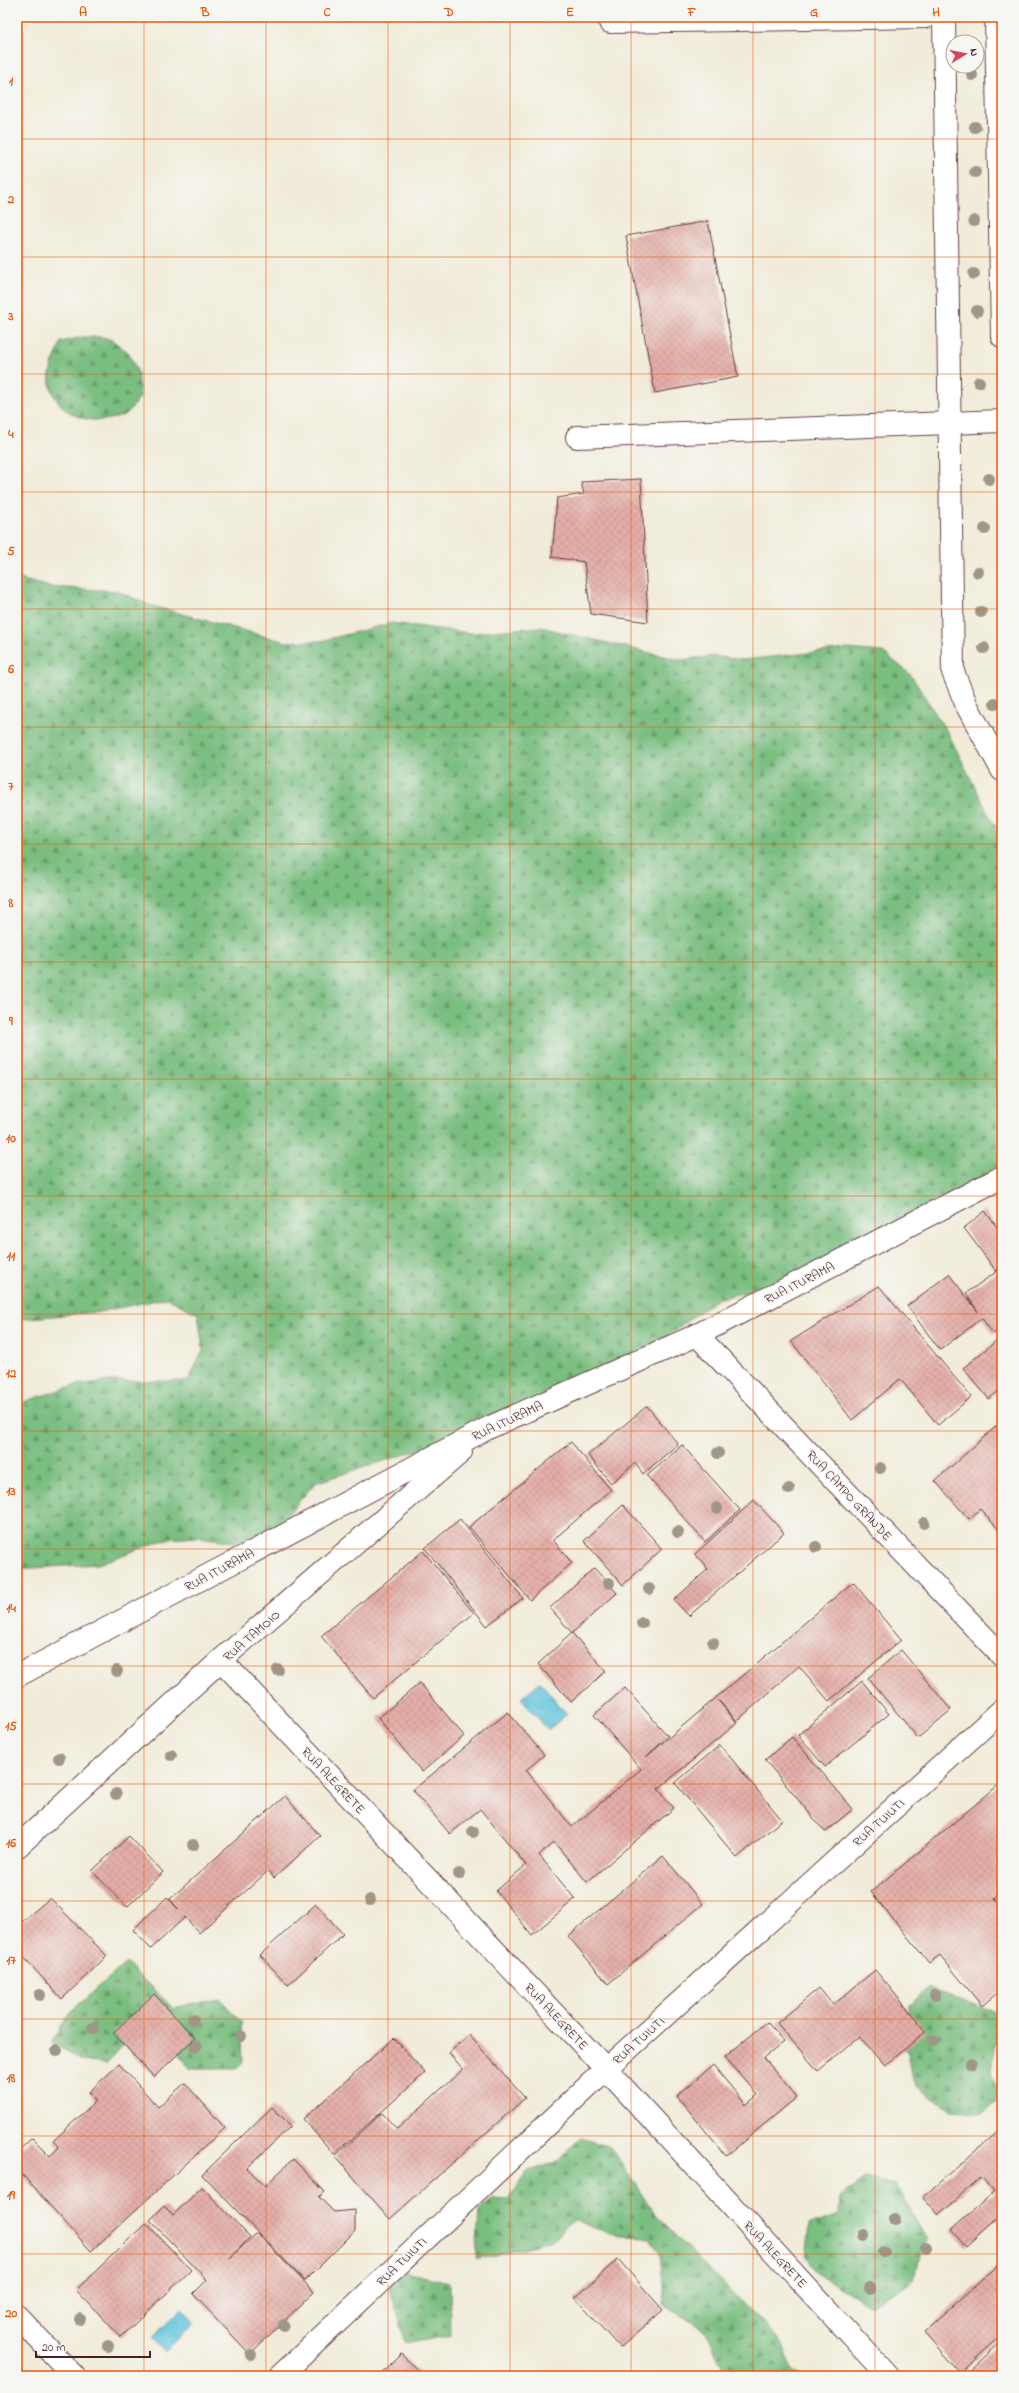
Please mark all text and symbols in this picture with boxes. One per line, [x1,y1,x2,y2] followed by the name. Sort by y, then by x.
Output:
[79,3,87,22] text: A
[200,3,210,22] text: B
[323,3,331,22] text: C
[443,3,454,22] text: D
[566,3,574,22] text: E
[687,3,697,22] text: F
[810,3,818,22] text: G
[932,3,940,22] text: H
[945,34,985,74] north arrow
[965,47,982,57] text: N
[9,72,14,91] text: 1
[7,190,15,209] text: 2
[7,307,14,326] text: 3
[7,425,14,444] text: 4
[7,542,15,561] text: 5
[7,660,14,679] text: 6
[8,777,14,796] text: 7
[8,894,14,913] text: 8
[8,1012,14,1031] text: 9
[6,1129,16,1148] text: 10
[7,1247,16,1266] text: 11
[761,1258,838,1309] street label: RUA ITURAMA
[6,1364,17,1383] text: 12
[469,1397,546,1446] street label: RUA ITURAMA
[802,1446,896,1546] street label: RUA CAMPO GRANDE
[6,1482,16,1501] text: 13
[181,1544,258,1597] street label: RUA ITURAMA
[6,1599,16,1618] text: 14
[219,1606,285,1666] street label: RUA TAMOIO
[5,1717,17,1736] text: 15
[297,1743,369,1819] street label: RUA ALEGRETE
[849,1795,909,1852] street label: RUA TUIUTI
[6,1834,16,1853] text: 16
[6,1951,16,1970] text: 17
[520,1979,592,2055] street label: RUA ALEGRETE
[609,2013,669,2070] street label: RUA TUIUTI
[6,2069,16,2088] text: 18
[7,2186,16,2205] text: 19
[739,2217,811,2293] street label: RUA ALEGRETE
[372,2233,432,2291] street label: RUA TUIUTI
[4,2304,17,2323] text: 20
[36,2333,150,2359] scale bar
[42,2339,65,2357] text: 20 m

